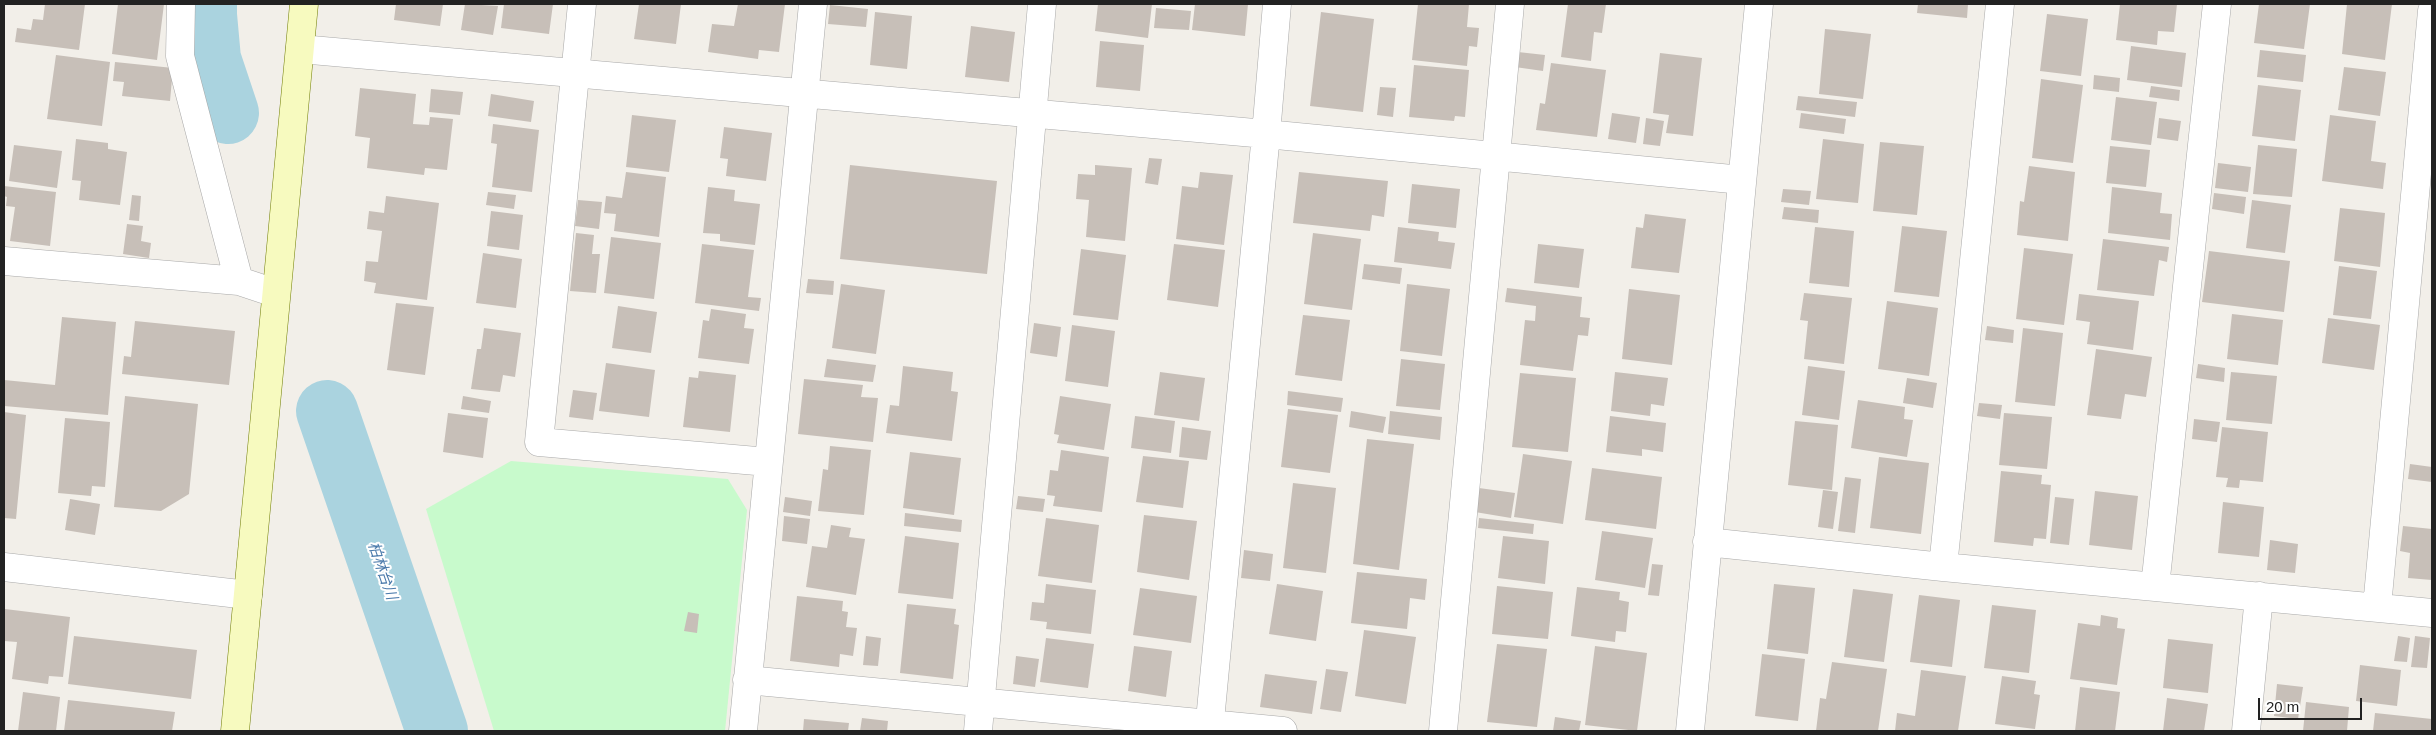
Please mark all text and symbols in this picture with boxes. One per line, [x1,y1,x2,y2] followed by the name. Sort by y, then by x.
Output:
[364,540,400,602] water label: 柏林台川
[2261,688,2365,720] scale bar
[2266,698,2299,715] text: 20 m

